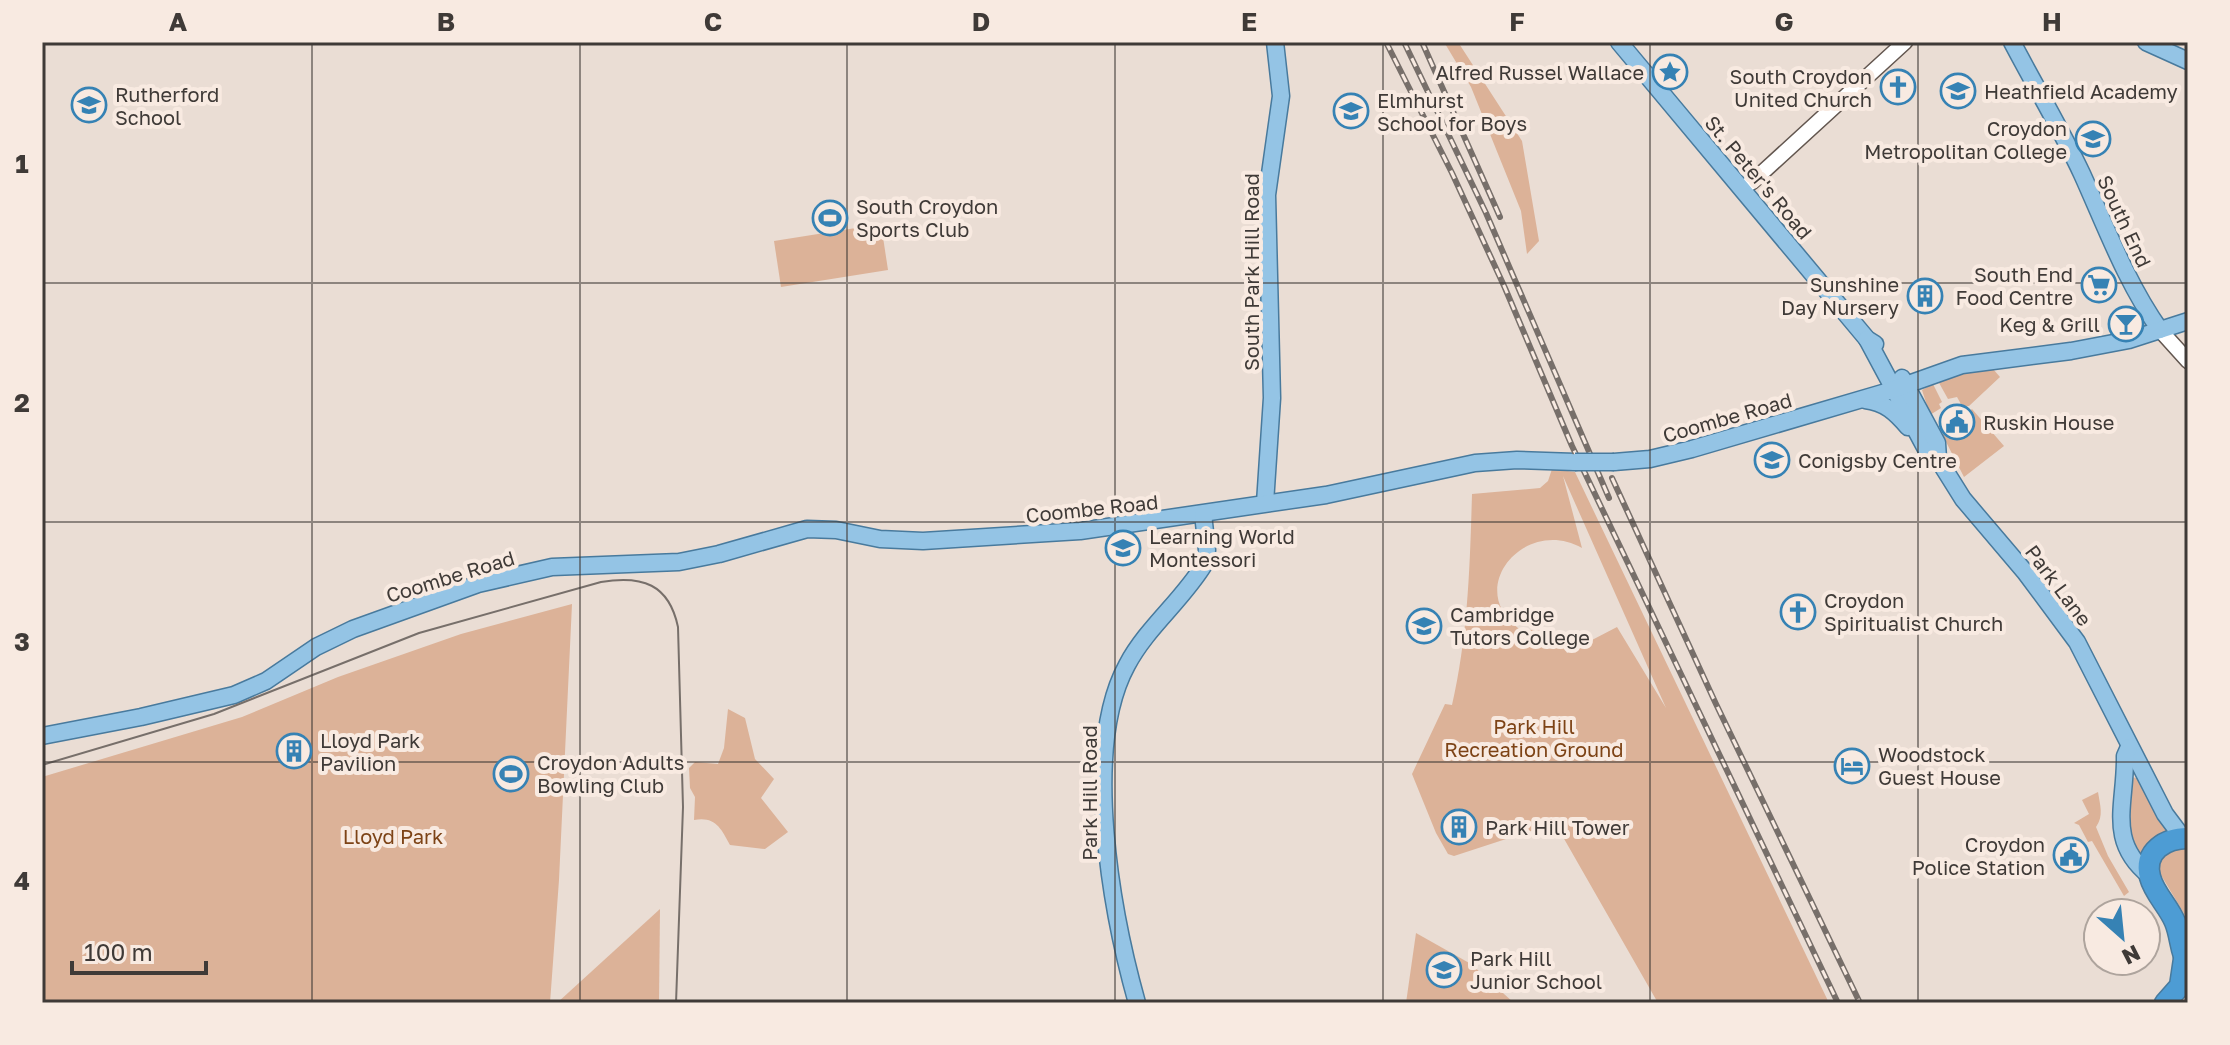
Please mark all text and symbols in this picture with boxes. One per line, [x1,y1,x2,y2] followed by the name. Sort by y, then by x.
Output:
[169,6,188,37] text: A
[437,6,455,37] text: B
[704,6,722,37] text: C
[972,6,990,37] text: D
[1241,6,1257,37] text: E
[1509,6,1525,37] text: F
[1774,6,1794,37] text: G
[2042,6,2062,37] text: H
[1651,53,1689,91] place icon: Alfred Russel Wallace
[1435,60,1644,84] place label: Alfred Russel Wallace
[1730,64,1872,111] place label: South Croydon United Church
[1879,68,1917,106] church icon: South Croydon United Church
[1939,72,1977,110] school or university icon: Heathfield Academy
[1984,79,2178,103] place label: Heathfield Academy
[115,82,219,129] place label: Rutherford School
[70,86,108,124] school or university icon: Rutherford School
[1377,88,1527,135] place label: Elmhurst School for Boys
[1332,92,1370,130] school or university icon: Elmhurst School for Boys
[1700,110,1818,244] street label: St. Peter's Road
[1864,116,2067,163] place label: Croydon Metropolitan College
[2074,120,2112,158] school or university icon: Croydon Metropolitan College
[15,148,29,179] text: 1
[2093,171,2157,271] street label: South End
[1239,173,1263,371] street label: South Park Hill Road
[856,194,998,241] place label: South Croydon Sports Club
[811,199,849,237] sports icon: South Croydon Sports Club
[1956,262,2073,309] place label: South End Food Centre
[2080,266,2118,304] supermarket icon: South End Food Centre
[1781,272,1899,319] place label: Sunshine Day Nursery
[1906,277,1944,315] building icon: Sunshine Day Nursery
[2107,305,2145,343] bar icon: Keg & Grill
[1999,312,2100,336] place label: Keg & Grill
[14,387,30,418] text: 2
[1660,387,1794,447] street label: Coombe Road
[1938,403,1976,441] public building icon: Ruskin House
[1983,410,2114,434] place label: Ruskin House
[1753,441,1791,479] school or university icon: Conigsby Centre
[1798,448,1957,472] place label: Conigsby Centre
[1025,489,1159,527] street label: Coombe Road
[1149,524,1295,571] place label: Learning World Montessori
[1104,529,1142,567] school or university icon: Learning World Montessori
[2021,540,2097,630] street label: Park Lane
[383,545,517,607] street label: Coombe Road
[1824,588,2003,635] place label: Croydon Spiritualist Church
[1779,593,1817,631] church icon: Croydon Spiritualist Church
[1450,602,1590,649] place label: Cambridge Tutors College
[1405,607,1443,645] school or university icon: Cambridge Tutors College
[14,626,30,657] text: 3
[1444,714,1624,761] park label: Park Hill Recreation Ground
[1077,725,1101,861] street label: Park Hill Road
[320,728,420,775] place label: Lloyd Park Pavilion
[275,732,313,770] building icon: Lloyd Park Pavilion
[1878,742,2001,789] place label: Woodstock Guest House
[1833,747,1871,785] hotel icon: Woodstock Guest House
[537,750,684,797] place label: Croydon Adults Bowling Club
[492,755,530,793] sports icon: Croydon Adults Bowling Club
[1440,808,1478,846] building icon: Park Hill Tower
[1485,815,1630,839] place label: Park Hill Tower
[343,824,443,848] park label: Lloyd Park
[1912,832,2045,879] place label: Croydon Police Station
[2052,836,2090,874] public building icon: Croydon Police Station
[14,865,30,896] text: 4
[2082,897,2162,977] north arrow
[72,925,206,975] scale bar
[84,937,153,966] text: 100 m
[2118,939,2145,971] text: N
[1470,946,1602,993] place label: Park Hill Junior School
[1425,951,1463,989] school or university icon: Park Hill Junior School

